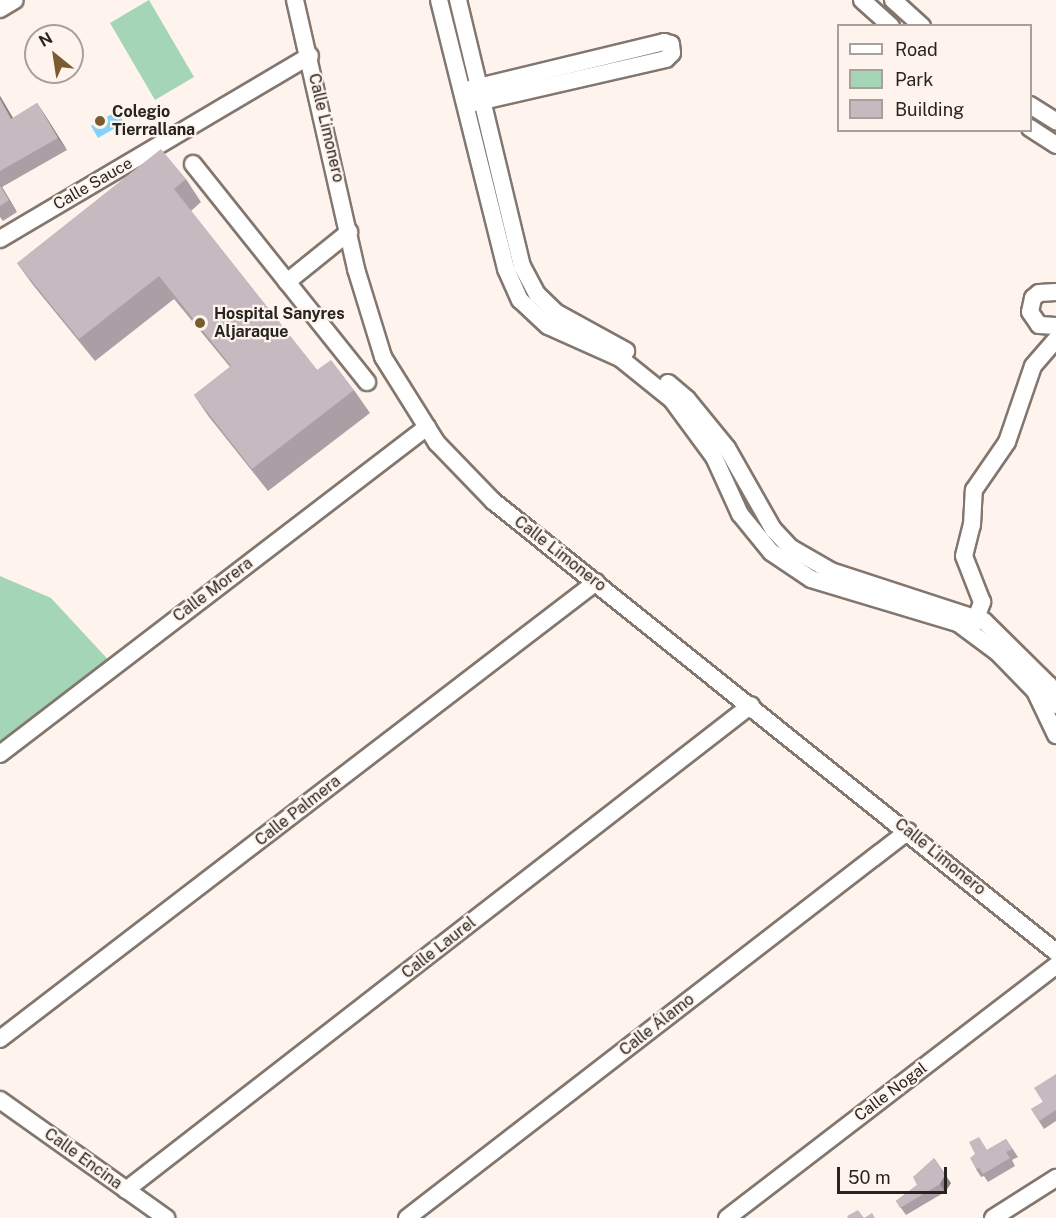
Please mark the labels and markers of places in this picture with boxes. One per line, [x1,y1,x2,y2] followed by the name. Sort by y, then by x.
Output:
[112,102,195,140] place label: Colegio Tierrallana
[93,114,107,128] marker: Colegio Tierrallana
[214,304,345,342] place label: Hospital Sanyres Aljaraque
[191,314,209,332] marker: Hospital Sanyres Aljaraque

